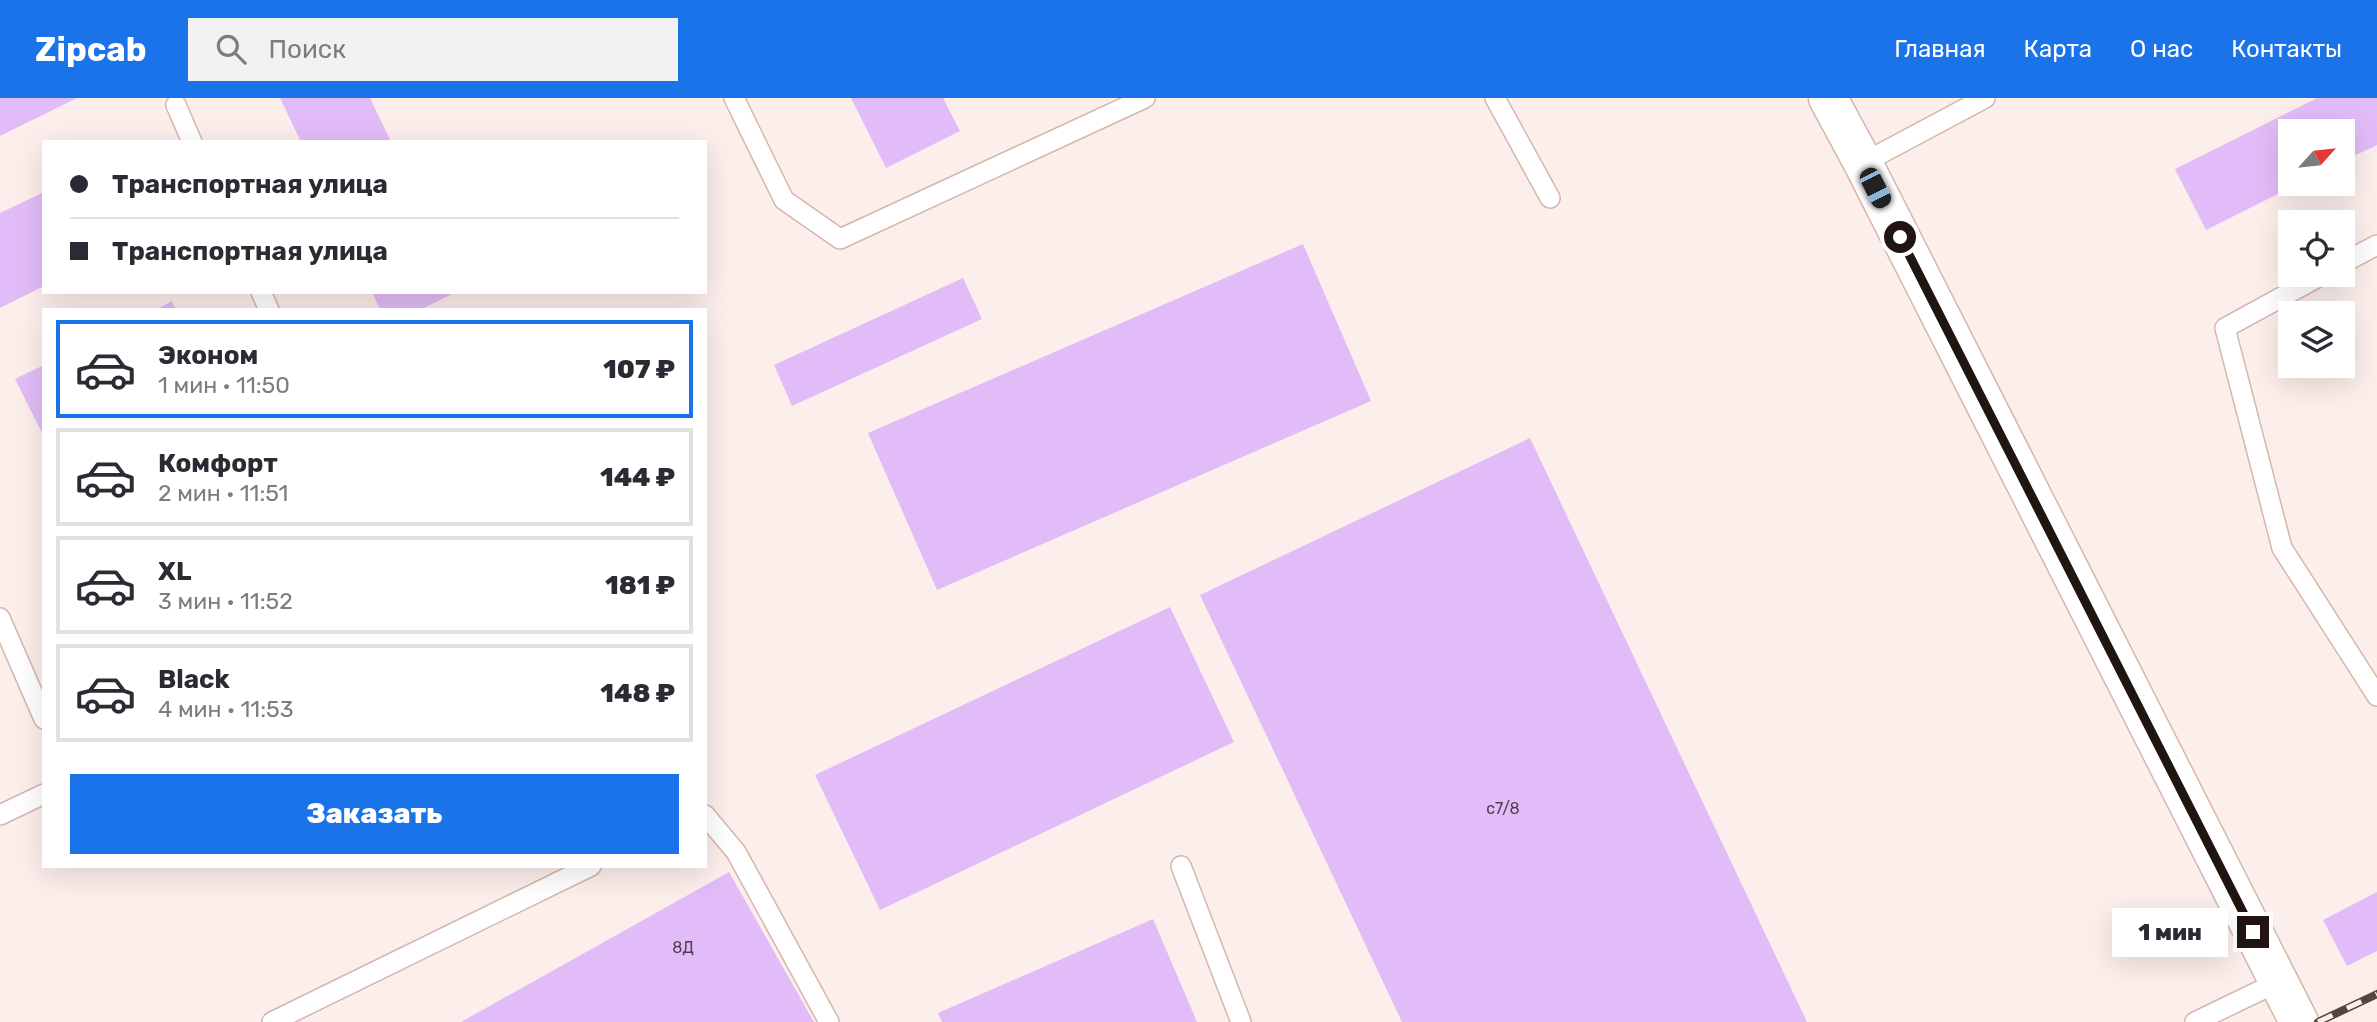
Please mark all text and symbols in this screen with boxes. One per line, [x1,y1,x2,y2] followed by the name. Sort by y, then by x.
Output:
[188,18,678,81] search box
[35,30,146,69] text: Zipcab
[212,30,250,68] icon: search
[268,34,346,65] text: Поиск
[1894,35,1986,63] text: Главная
[2024,35,2092,63] text: Карта
[2130,35,2193,63] text: О нас
[2231,35,2342,63] text: Контакты
[2278,119,2356,196] north arrow
[2278,119,2355,378] map controls
[1857,165,1894,211] car
[112,169,388,200] text: Транспортная улица
[2278,210,2355,287] button: locate
[1884,221,1916,253] route start
[112,236,388,267] text: Транспортная улица
[2278,301,2355,378] button: layers
[74,338,137,401] icon: car
[158,340,258,371] text: Эконом
[603,354,675,385] text: 107 ₽
[158,371,290,399] text: 1 мин · 11:50
[74,446,137,509] icon: car
[158,448,278,479] text: Комфорт
[600,462,675,493] text: 144 ₽
[158,479,288,507] text: 2 мин · 11:51
[74,554,137,617] icon: car
[158,556,191,587] text: XL
[605,570,675,601] text: 181 ₽
[158,587,293,615] text: 3 мин · 11:52
[74,662,137,725] icon: car
[158,664,230,695] text: Black
[600,678,675,709] text: 148 ₽
[158,695,294,723] text: 4 мин · 11:53
[70,774,679,854] button: Заказать
[1486,799,1520,818] house number: с7/8
[2113,908,2228,956] callout: 1 мин
[2237,916,2269,948] route end
[2138,918,2202,946] text: 1 мин
[672,938,694,957] house number: 8Д

